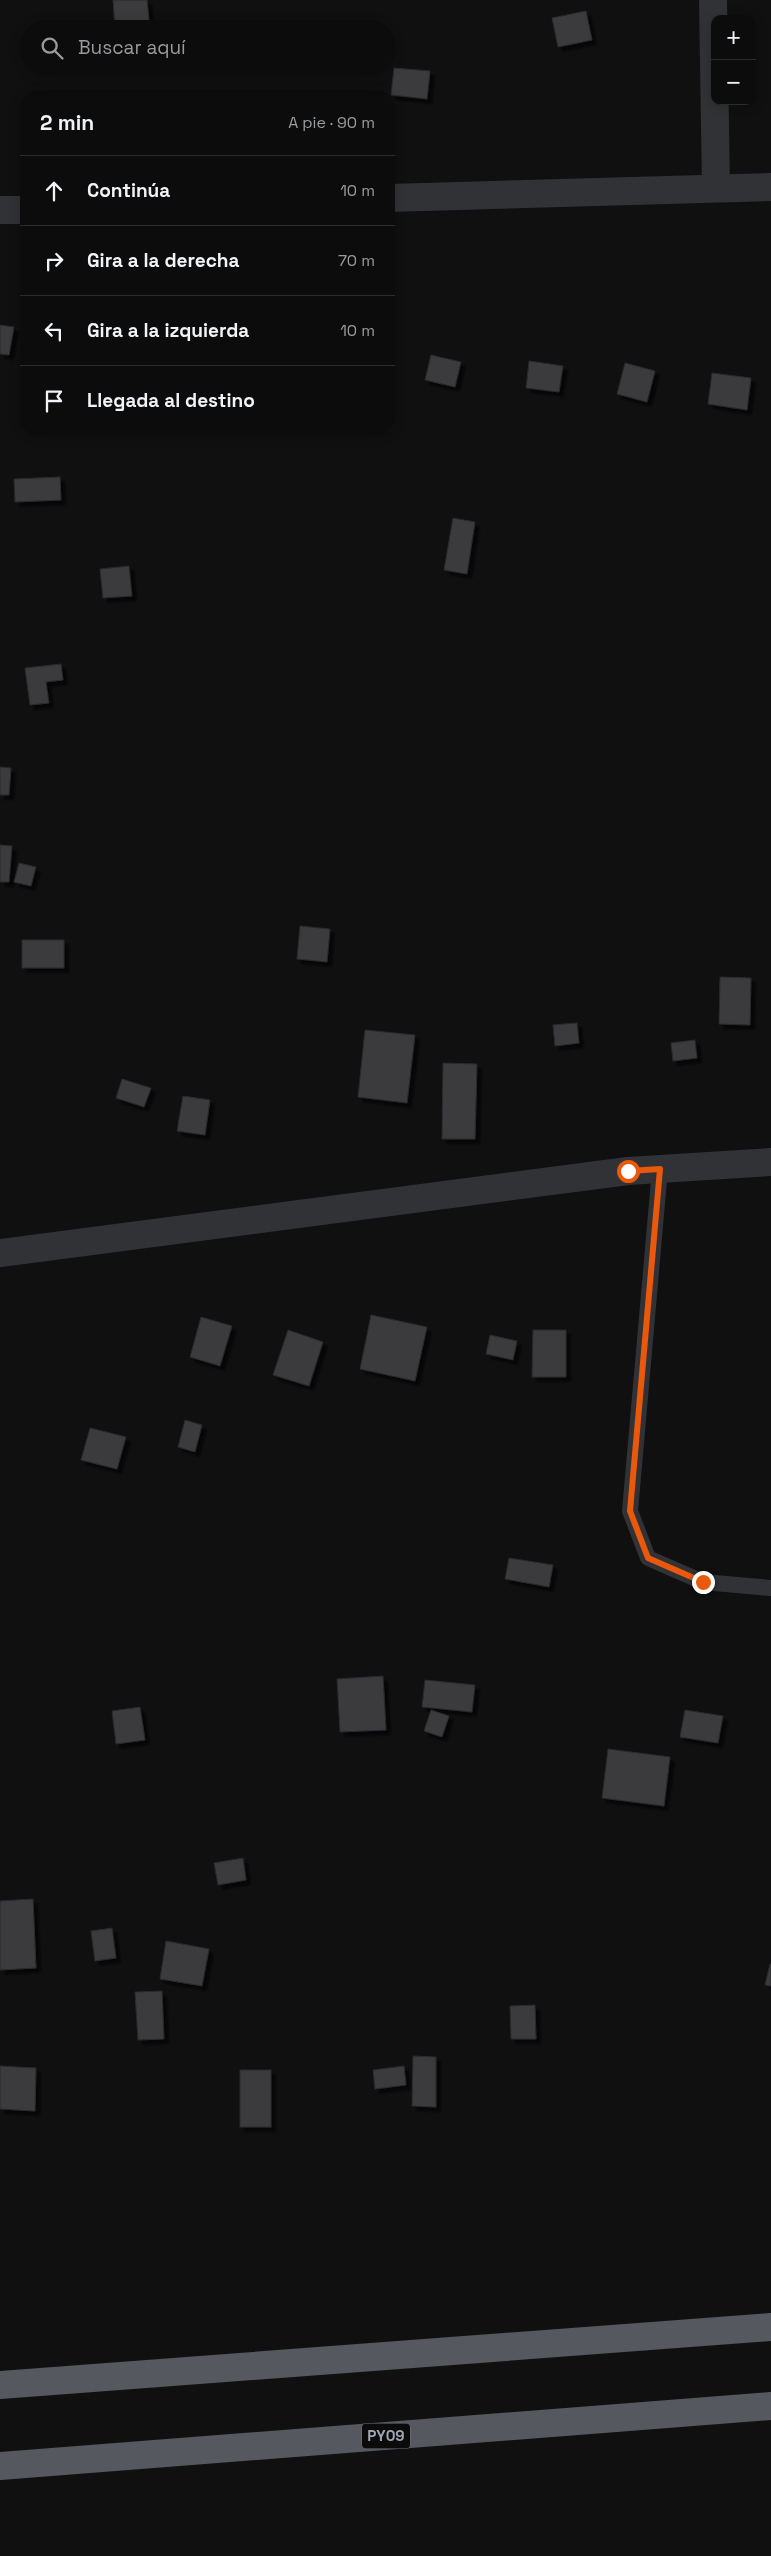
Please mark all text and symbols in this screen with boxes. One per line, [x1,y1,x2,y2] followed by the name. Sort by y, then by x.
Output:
[711,15,756,105] map controls
[711,15,756,60] button: +
[20,20,395,75] search box
[38,34,66,62] icon: search
[78,35,186,60] text: Buscar aquí
[711,60,756,105] button: −
[40,109,94,136] text: 2 min
[288,112,375,133] text: A pie · 90 m
[40,177,68,205] icon: ahead
[87,178,170,203] text: Continúa
[340,180,375,201] text: 10 m
[40,247,68,275] icon: right
[87,248,239,273] text: Gira a la derecha
[338,250,375,271] text: 70 m
[40,317,68,345] icon: left
[87,318,249,343] text: Gira a la izquierda
[340,320,375,341] text: 10 m
[40,387,68,415] icon: arrive
[87,388,255,413] text: Llegada al destino
[617,1160,640,1183] route start
[692,1571,715,1594] route end
[362,2424,410,2448] road number: PY09

